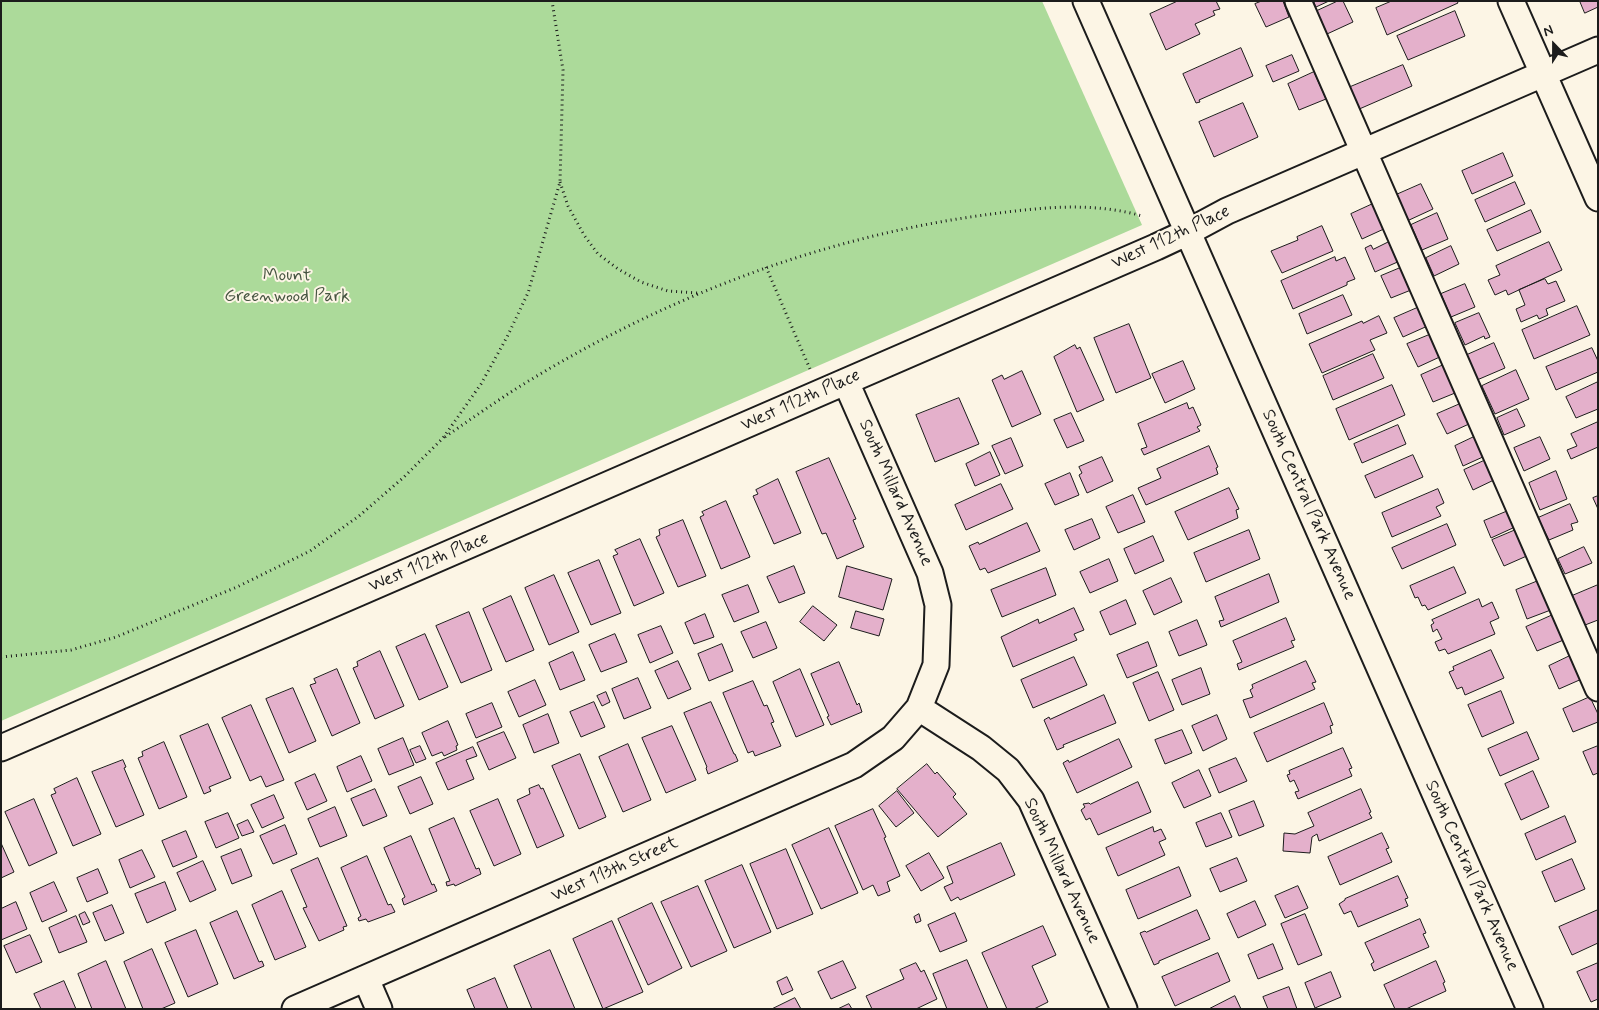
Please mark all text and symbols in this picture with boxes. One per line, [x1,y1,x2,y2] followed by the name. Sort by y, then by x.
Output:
[1529,20,1579,70] north arrow
[1541,21,1556,41] text: N
[1108,201,1234,275] street label: West 112th Place
[224,265,350,308] park label: Mount Greenwood Park
[738,365,864,437] street label: West 112th Place
[1256,406,1360,604] street label: South Central Park Avenue
[853,416,937,570] street label: South Millard Avenue
[366,528,492,598] street label: West 112th Place
[1419,777,1523,975] street label: South Central Park Avenue
[1018,795,1104,947] street label: South Millard Avenue
[548,832,682,908] street label: West 113th Street

